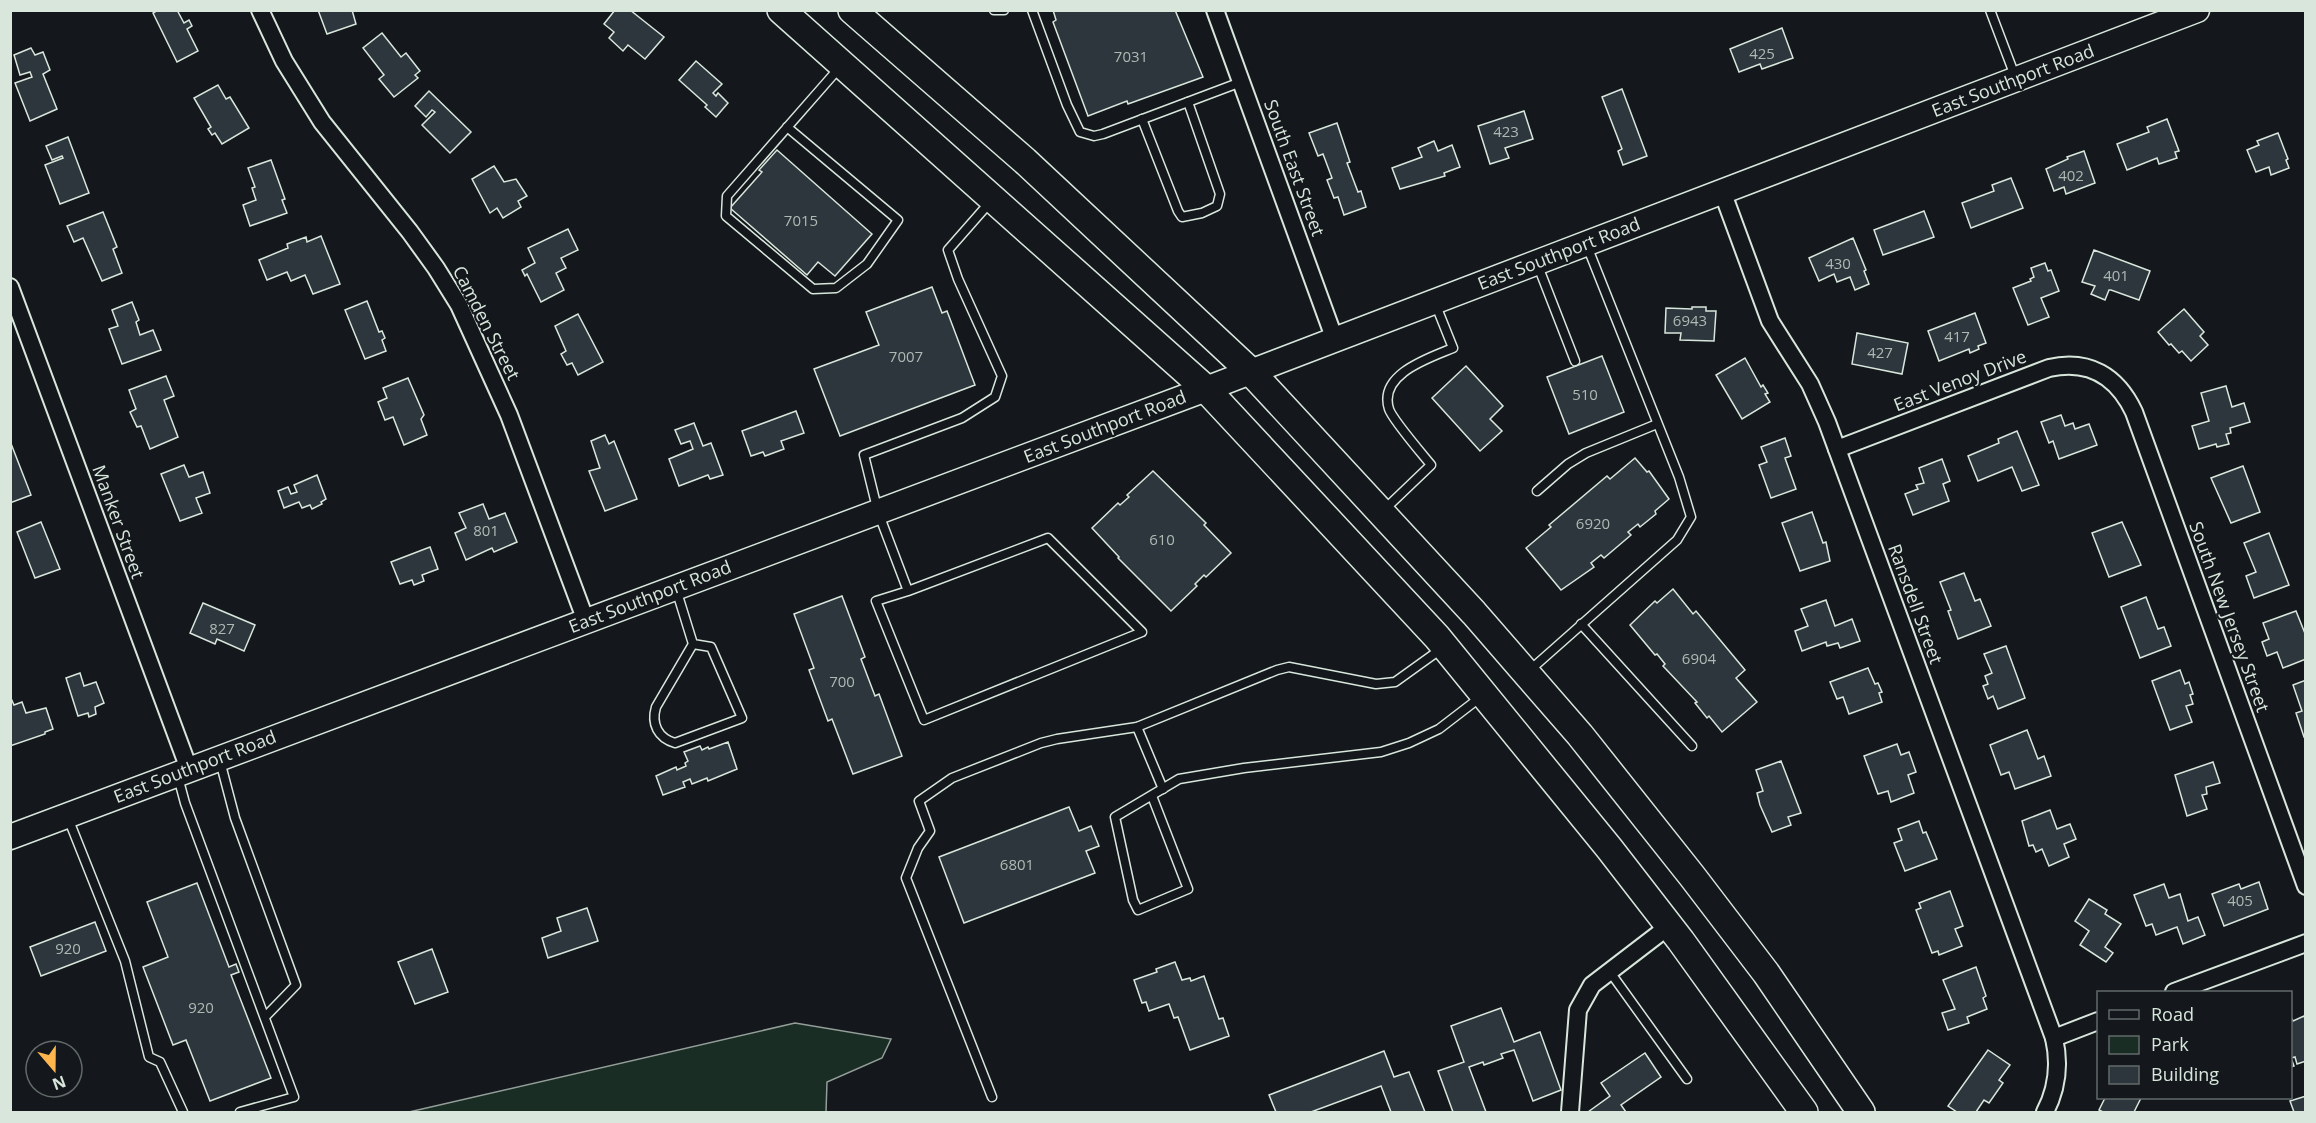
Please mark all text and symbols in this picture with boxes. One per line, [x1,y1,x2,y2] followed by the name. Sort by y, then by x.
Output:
[1928,38,2097,122] street label: East Southport Road
[1749,43,1775,63] house number: 425
[1114,46,1148,66] house number: 7031
[1259,96,1331,239] street label: South East Street
[1493,121,1519,141] house number: 423
[2058,165,2084,185] house number: 402
[784,210,818,230] house number: 7015
[1474,211,1643,295] street label: East Southport Road
[1825,253,1851,273] house number: 430
[448,261,526,384] street label: Camden Street
[2103,265,2129,285] house number: 401
[1673,310,1707,330] house number: 6943
[1944,326,1970,346] house number: 417
[1867,342,1893,362] house number: 427
[1890,344,2029,416] street label: East Venoy Drive
[889,346,923,366] house number: 7007
[1020,384,1189,468] street label: East Southport Road
[1572,384,1598,404] house number: 510
[87,462,151,582] street label: Manker Street
[1576,513,1610,533] house number: 6920
[2184,518,2276,715] street label: South New Jersey Street
[473,520,499,540] house number: 801
[1149,529,1175,549] house number: 610
[1883,540,1949,667] street label: Ransdell Street
[565,554,734,638] street label: East Southport Road
[209,618,235,638] house number: 827
[1682,648,1717,668] house number: 6904
[829,671,855,691] house number: 700
[110,724,279,808] street label: East Southport Road
[1000,854,1034,874] house number: 6801
[2227,890,2253,910] house number: 405
[55,938,81,958] house number: 920
[2097,991,2292,1099] legend
[188,997,214,1017] house number: 920
[2151,1002,2194,1026] text: Road
[2151,1032,2189,1056] text: Park
[24,1039,84,1099] north arrow
[2151,1062,2219,1086] text: Building
[49,1071,69,1096] text: N

